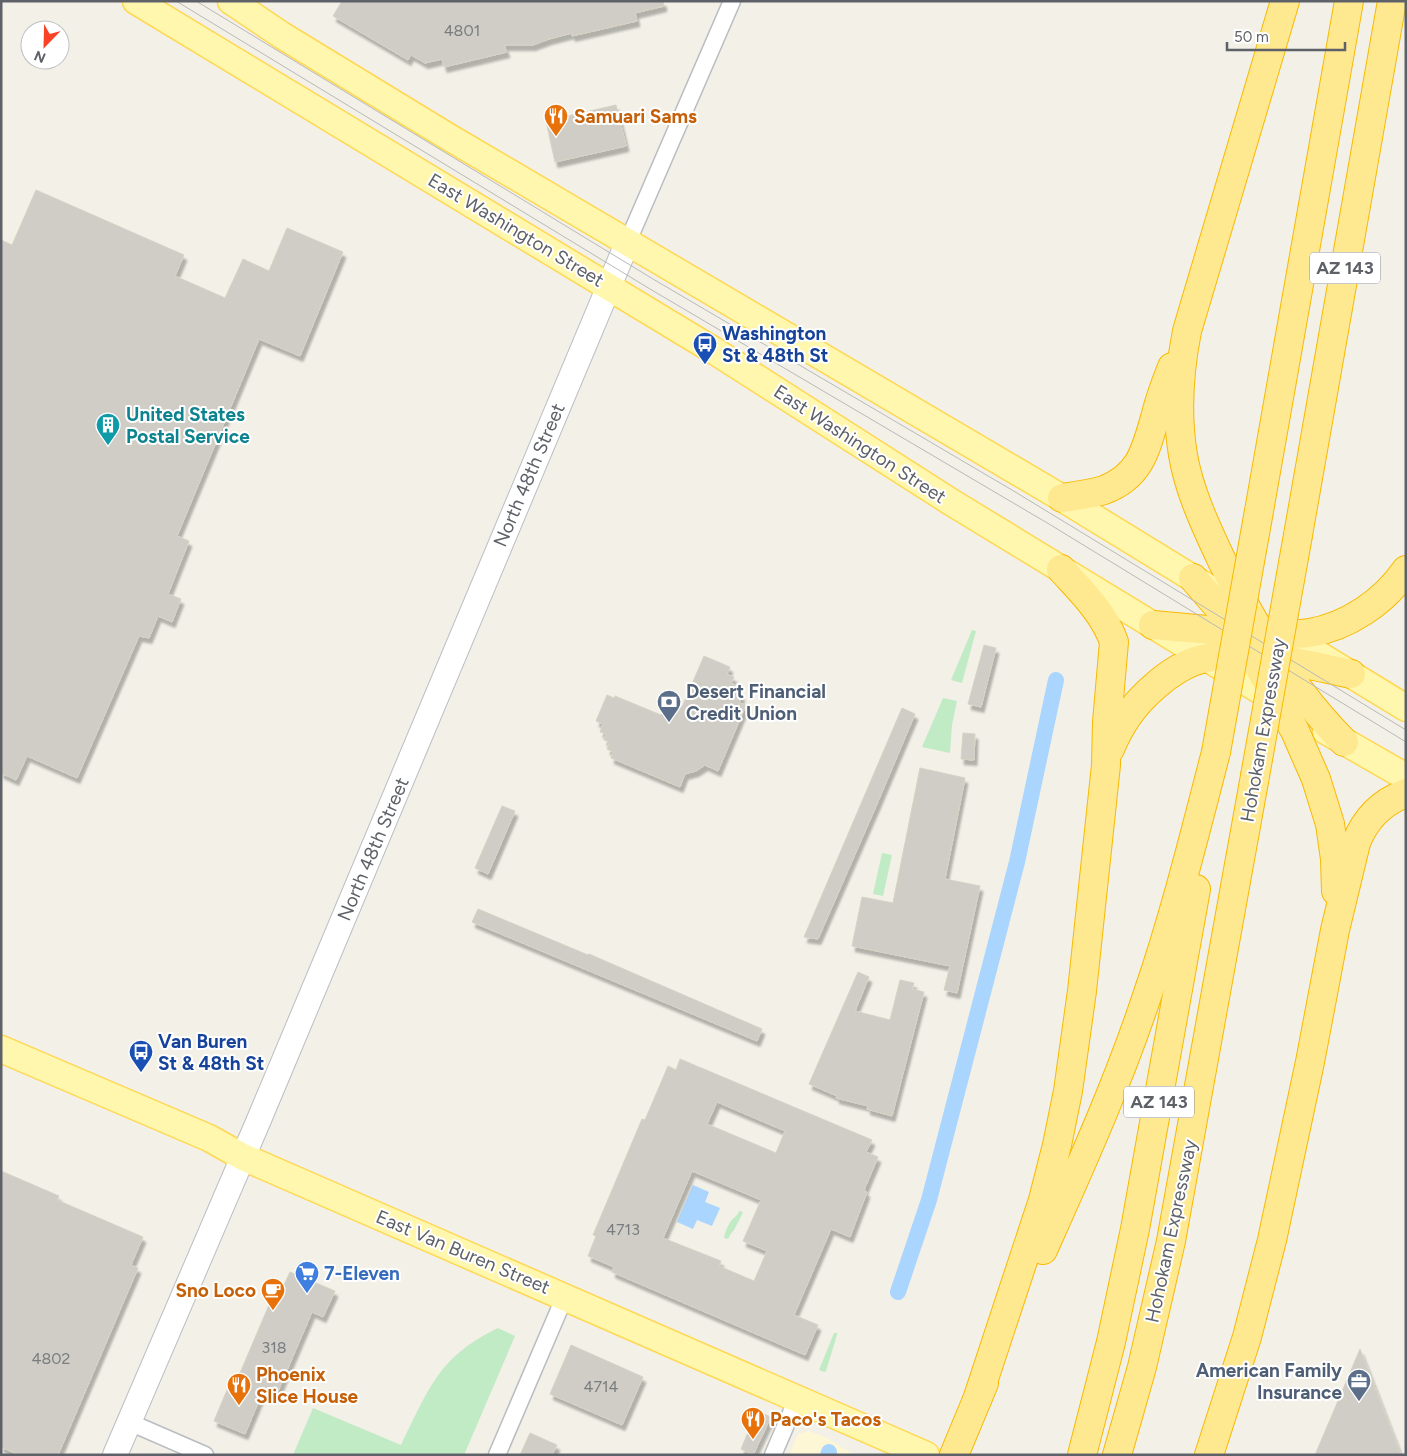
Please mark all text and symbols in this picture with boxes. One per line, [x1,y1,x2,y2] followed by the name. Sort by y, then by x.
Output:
[20,20,70,70] north arrow
[1227,20,1344,52] scale bar
[444,21,480,40] house number: 4801
[1234,28,1269,46] text: 50 m
[32,47,48,66] text: N
[543,103,569,137] restaurant icon: Samuari Sams
[574,105,697,128] place label: Samuari Sams
[424,168,608,292] street label: East Washington Street
[1310,252,1380,284] road number: AZ 143
[722,322,829,367] place label: Washington St & 48th St
[692,331,718,365] bus stop icon: Washington St & 48th St
[769,380,951,508] street label: East Washington Street
[488,400,570,550] street label: North 48th Street
[126,403,250,448] place label: United States Postal Service
[95,412,121,446] building icon: United States Postal Service
[1235,636,1291,824] street label: Hohokam Expressway
[686,680,826,725] place label: Desert Financial Credit Union
[656,689,682,723] bank icon: Desert Financial Credit Union
[332,774,414,924] street label: North 48th Street
[158,1030,265,1075] place label: Van Buren St & 48th St
[128,1039,154,1073] bus stop icon: Van Buren St & 48th St
[1124,1086,1194,1118] road number: AZ 143
[1140,1137,1202,1325] street label: Hohokam Expressway
[373,1205,553,1299] street label: East Van Buren Street
[606,1220,640,1239] house number: 4713
[294,1260,320,1294] supermarket icon: 7-Eleven
[324,1262,400,1285] place label: 7-Eleven
[260,1277,286,1311] cafe icon: Sno Loco
[175,1279,256,1302] place label: Sno Loco
[261,1338,287,1357] house number: 318
[32,1349,70,1368] house number: 4802
[1196,1359,1342,1404] place label: American Family Insurance
[256,1363,359,1408] place label: Phoenix Slice House
[1346,1368,1372,1402] office icon: American Family Insurance
[226,1372,252,1406] restaurant icon: Phoenix Slice House
[583,1377,619,1396] house number: 4714
[740,1406,766,1440] restaurant icon: Paco's Tacos
[770,1408,881,1431] place label: Paco's Tacos

